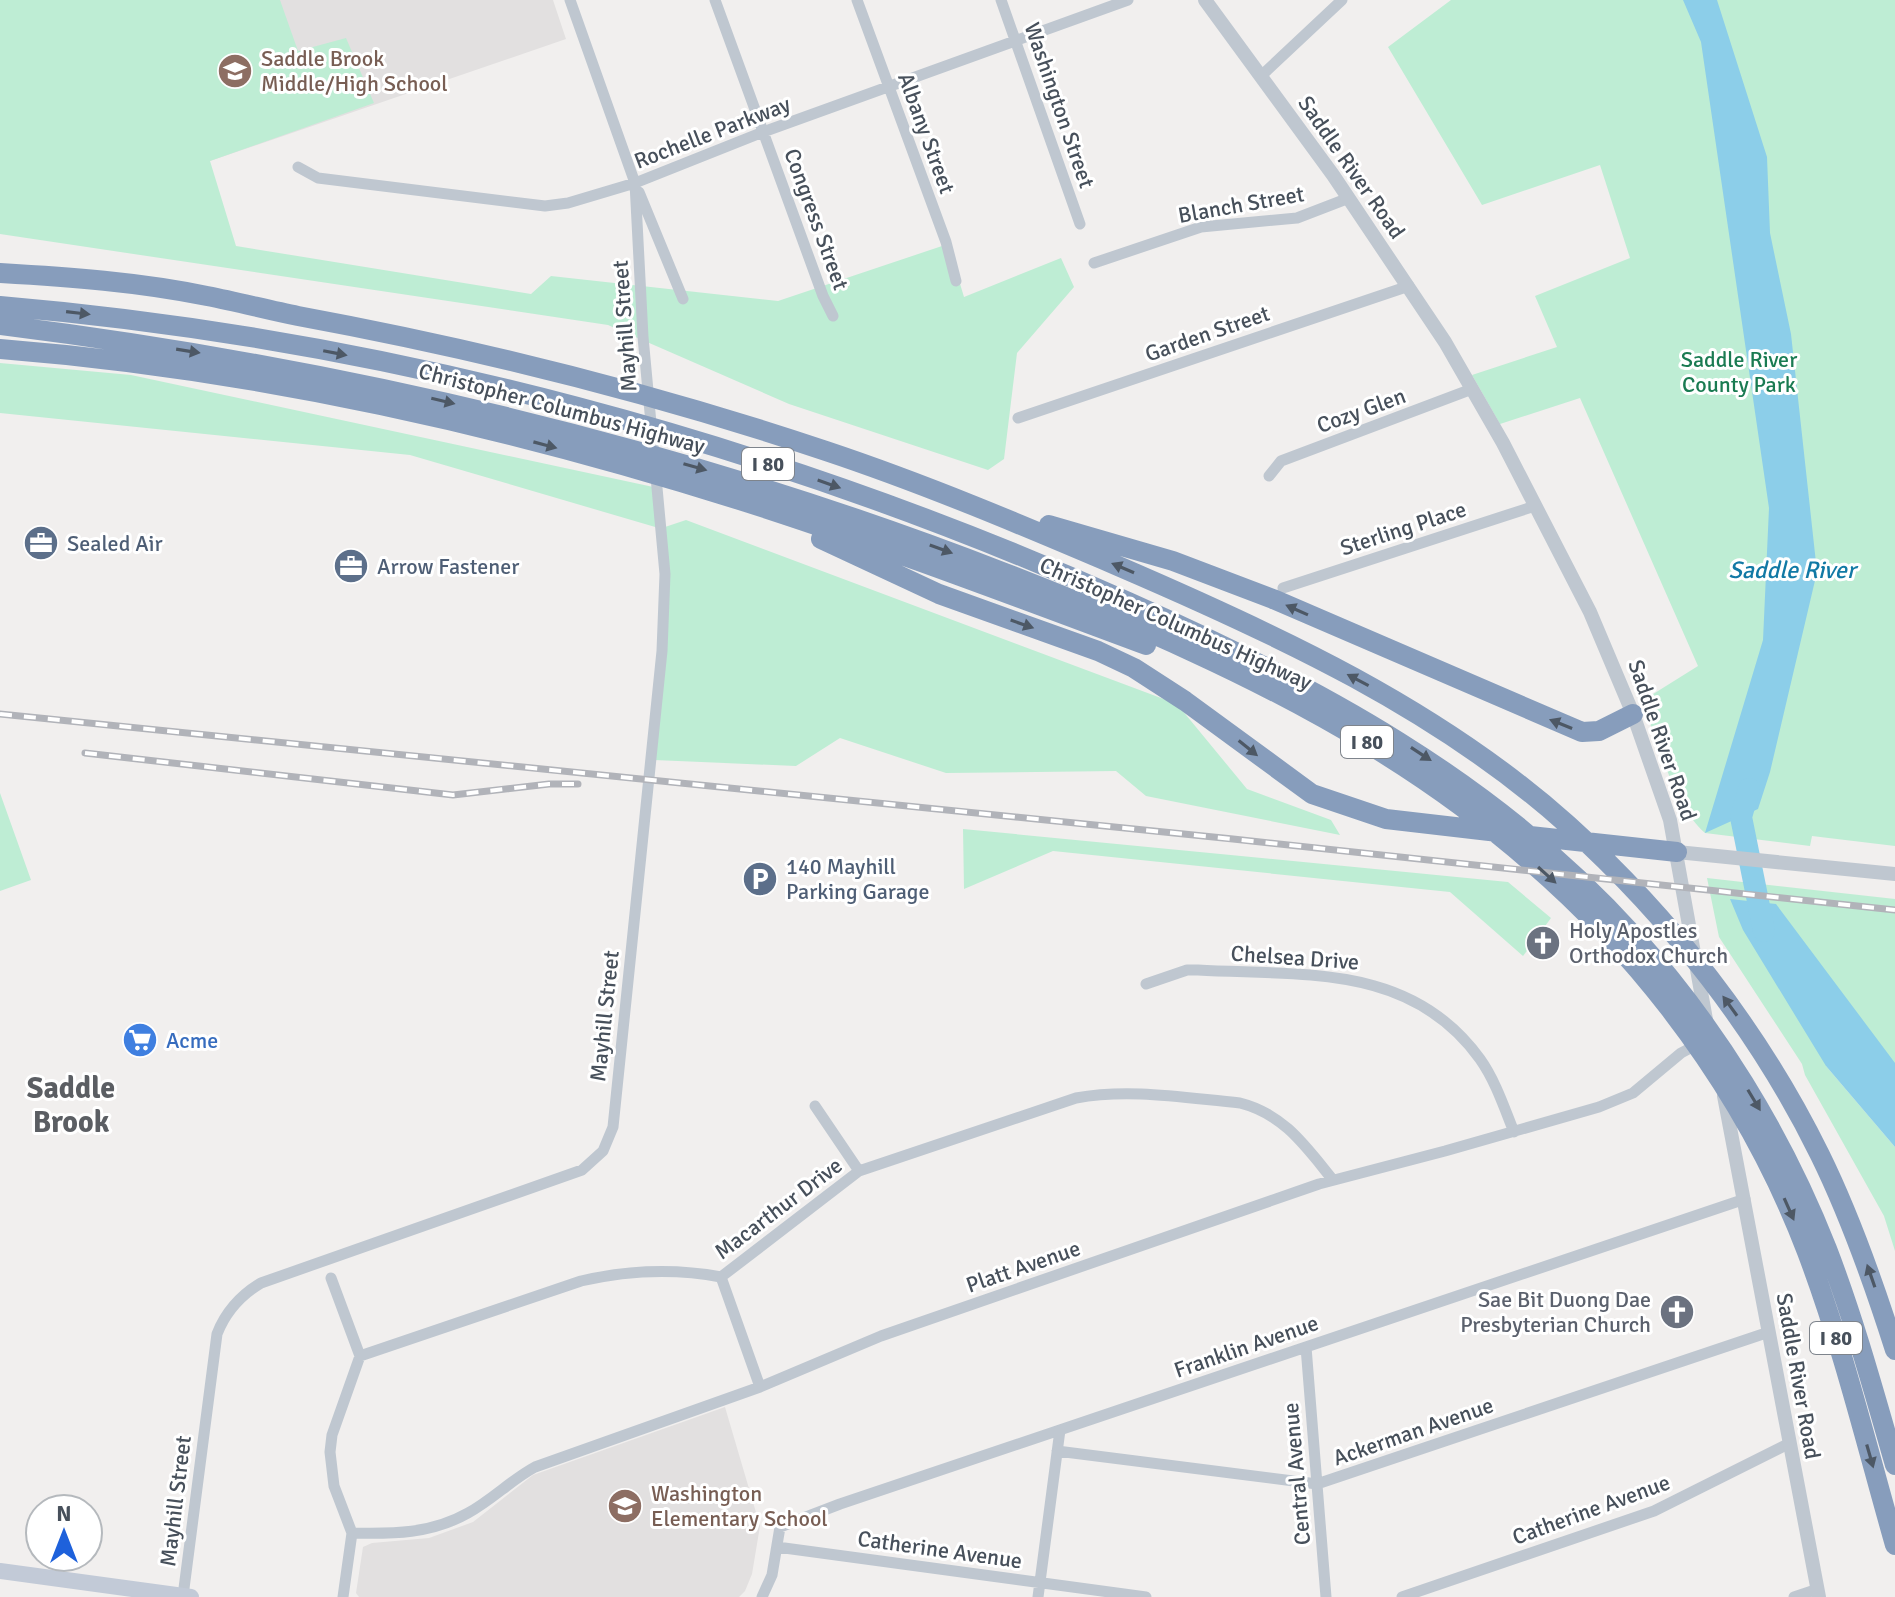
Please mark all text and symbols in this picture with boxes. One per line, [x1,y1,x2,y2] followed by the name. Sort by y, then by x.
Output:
[1019,19,1101,192] street label: Washington Street
[261,45,448,97] place label: Saddle Brook Middle/High School
[216,52,254,90] school or university icon: Saddle Brook Middle/High School
[892,69,961,198] street label: Albany Street
[630,90,795,175] street label: Rochelle Parkway
[1292,91,1411,244] street label: Saddle River Road
[778,145,855,294] street label: Congress Street
[1176,180,1306,229] street label: Blanch Street
[606,259,643,393] street label: Mayhill Street
[1141,299,1273,367] street label: Garden Street
[66,307,91,320] one-way arrow
[176,345,201,358] one-way arrow
[1681,346,1797,398] park label: Saddle River County Park
[322,347,347,360] one-way arrow
[416,357,709,460] street label: Christopher Columbus Highway
[1313,382,1409,439] street label: Cozy Glen
[431,395,456,407] one-way arrow
[532,439,557,451] one-way arrow
[742,448,794,480] road number: I 80
[683,461,707,474] one-way arrow
[817,479,841,491] one-way arrow
[1337,495,1470,562] street label: Sterling Place
[22,524,60,562] office icon: Sealed Air
[67,530,163,557] place label: Sealed Air
[929,543,953,556] one-way arrow
[332,547,370,585] office icon: Arrow Fastener
[1035,551,1317,696] street label: Christopher Columbus Highway
[377,553,519,580] place label: Arrow Fastener
[1728,555,1859,585] water label: Saddle River
[1111,562,1135,575] one-way arrow
[1285,603,1308,617] one-way arrow
[1010,618,1034,630] one-way arrow
[1622,656,1703,824] street label: Saddle River Road
[1346,674,1369,687] one-way arrow
[1549,717,1573,730] one-way arrow
[1341,726,1393,758] road number: I 80
[1238,739,1258,756] one-way arrow
[1410,746,1432,761] one-way arrow
[786,853,930,905] place label: 140 Mayhill Parking Garage
[741,860,779,898] parking icon: 140 Mayhill Parking Garage
[1537,865,1556,883] one-way arrow
[1569,917,1728,969] place label: Holy Apostles Orthodox Church
[1524,924,1562,962] church icon: Holy Apostles Orthodox Church
[1230,940,1360,975] street label: Chelsea Drive
[584,949,625,1083] street label: Mayhill Street
[1723,995,1738,1016] one-way arrow
[121,1021,159,1059] supermarket icon: Acme
[166,1027,218,1054] place label: Acme
[27,1070,115,1141] district label: Saddle Brook
[1746,1089,1760,1111] one-way arrow
[709,1152,847,1265] street label: Macarthur Drive
[1782,1197,1796,1221] one-way arrow
[963,1234,1084,1299] street label: Platt Avenue
[1864,1264,1877,1288] one-way arrow
[1460,1286,1651,1338] place label: Sae Bit Duong Dae Presbyterian Church
[1771,1291,1826,1461] street label: Saddle River Road
[1658,1293,1696,1331] church icon: Sae Bit Duong Dae Presbyterian Church
[1170,1309,1322,1384] street label: Franklin Avenue
[1810,1322,1862,1354] road number: I 80
[1329,1391,1497,1472] street label: Ackerman Avenue
[1277,1402,1316,1546] street label: Central Avenue
[154,1434,197,1568] street label: Mayhill Street
[1864,1444,1877,1468] one-way arrow
[1509,1468,1674,1551] street label: Catherine Avenue
[651,1480,828,1532] place label: Washington Elementary School
[606,1487,644,1525] school or university icon: Washington Elementary School
[24,1493,104,1573] north arrow
[56,1500,72,1527] text: N
[856,1525,1024,1574] street label: Catherine Avenue

